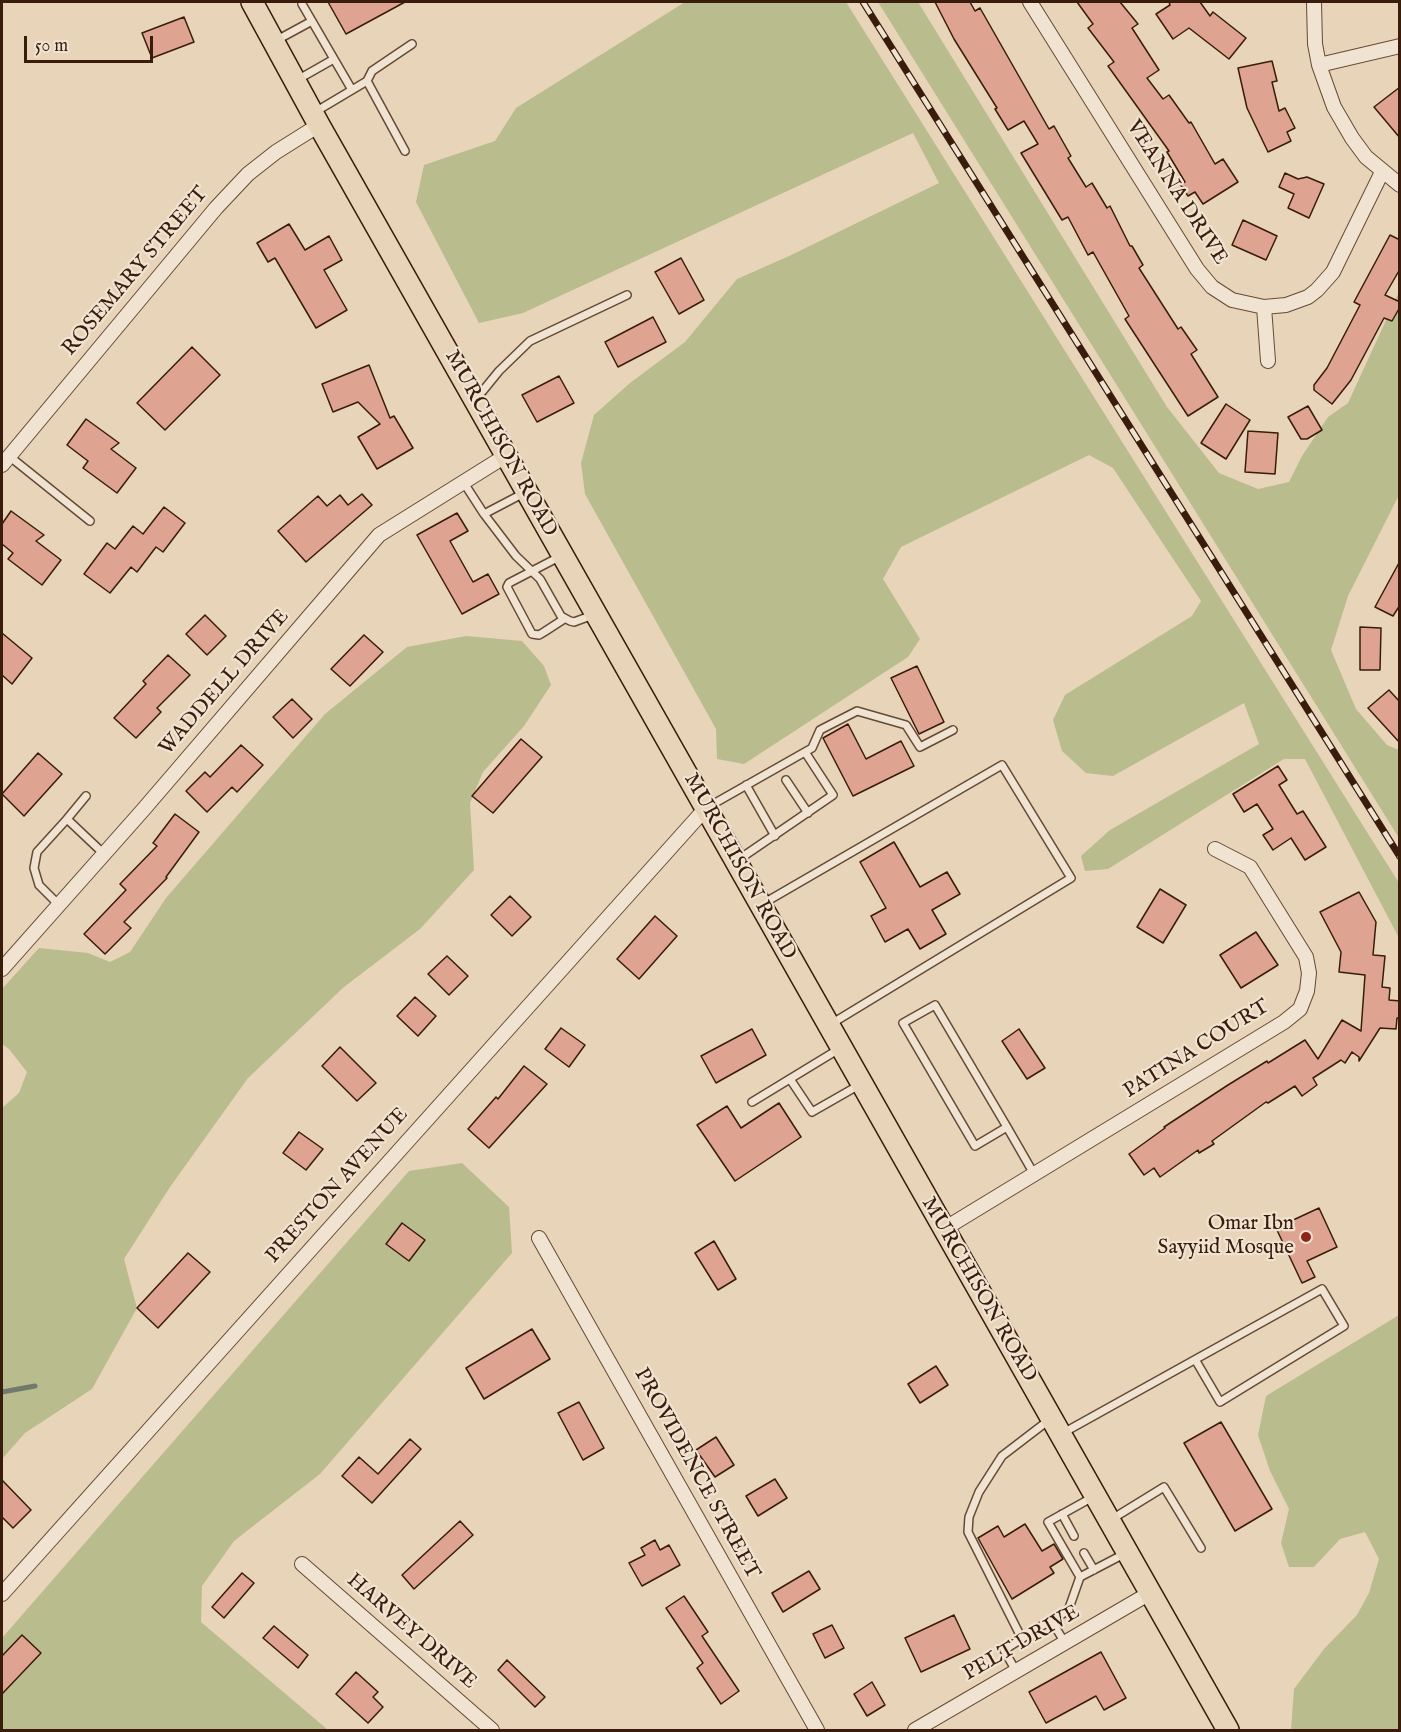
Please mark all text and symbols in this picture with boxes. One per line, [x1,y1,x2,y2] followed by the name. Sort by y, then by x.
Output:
[27,24,156,62] scale bar
[35,35,68,58] text: 50 m
[1120,116,1232,270] street label: VEANNA DRIVE
[58,182,214,362] street label: ROSEMARY STREET
[438,346,562,542] street label: MURCHISON ROAD
[155,605,295,761] street label: WADDELL DRIVE
[677,769,801,965] street label: MURCHISON ROAD
[1120,995,1274,1105] street label: PATINA COURT
[262,1103,414,1269] street label: PRESTON AVENUE
[915,1193,1041,1387] street label: MURCHISON ROAD
[1158,1212,1294,1262] place label: Omar Ibn Sayyiid Mosque
[1299,1230,1313,1244] marker: Omar Ibn Sayyiid Mosque
[627,1364,765,1584] street label: PROVIDENCE STREET
[341,1569,481,1695] street label: HARVEY DRIVE
[959,1600,1085,1688] street label: PELT DRIVE

